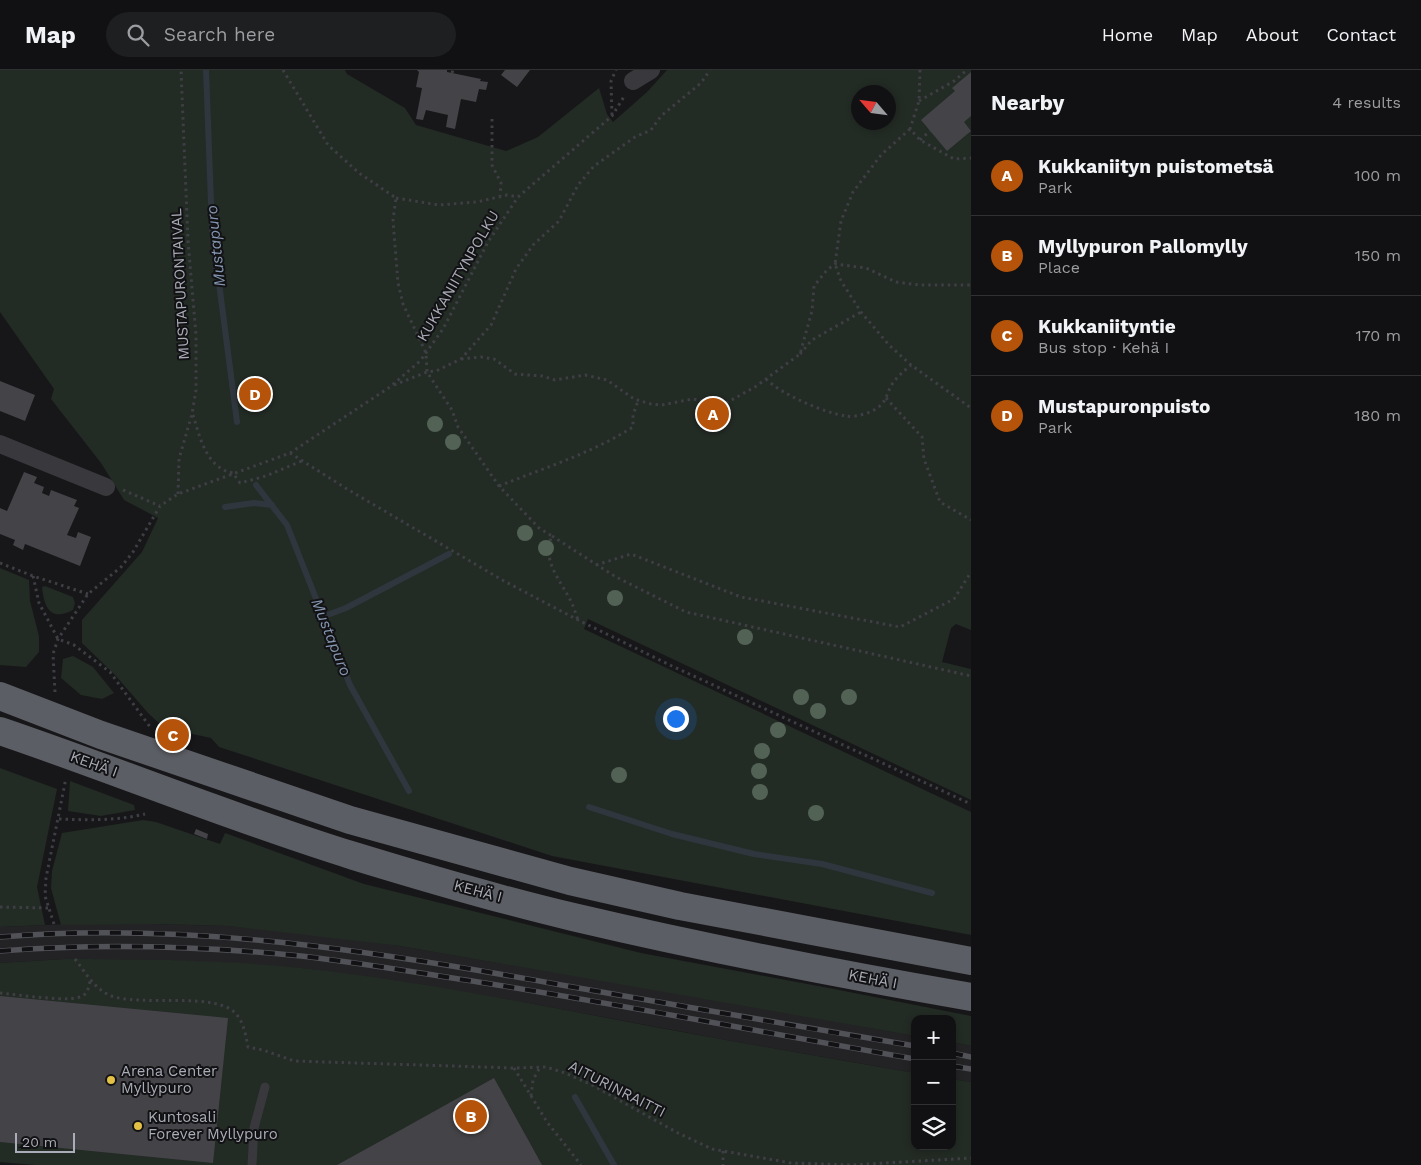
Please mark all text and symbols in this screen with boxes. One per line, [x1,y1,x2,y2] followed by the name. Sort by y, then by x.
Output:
[106,12,456,57] search box
[25,21,76,49] text: Map
[124,21,152,49] icon: search
[164,23,275,46] text: Search here
[1102,24,1153,45] text: Home
[1181,24,1218,45] text: Map
[1246,24,1298,45] text: About
[1326,24,1396,45] text: Contact
[851,85,896,130] north arrow
[991,90,1064,115] text: Nearby
[1332,93,1401,112] text: 4 results
[1038,155,1274,178] text: Kukkaniityn puistometsä
[1002,166,1012,185] text: A
[1354,166,1401,185] text: 100 m
[1038,178,1072,197] text: Park
[202,204,229,288] water label: Mustapuro
[413,207,503,345] street label: KUKKANIITYNPOLKU
[167,208,193,360] street label: MUSTAPURONTAIVAL
[1038,235,1248,258] text: Myllypuron Pallomylly
[1002,246,1012,265] text: B
[1355,246,1401,265] text: 150 m
[1038,258,1080,277] text: Place
[1038,315,1176,338] text: Kukkaniityntie
[1002,326,1012,345] text: C
[1355,326,1401,345] text: 170 m
[1038,338,1169,357] text: Bus stop · Kehä I
[239,375,271,413] pin: D
[697,395,729,433] pin: A
[1038,395,1210,418] text: Mustapuronpuisto
[1001,406,1013,425] text: D
[1354,406,1401,425] text: 180 m
[1038,418,1072,437] text: Park
[307,596,356,679] water label: Mustapuro
[663,706,689,732] your location
[157,716,189,754] pin: C
[68,747,120,781] street label: KEHÄ I
[452,876,504,906] street label: KEHÄ I
[847,965,899,993] street label: KEHÄ I
[911,1015,956,1150] map controls
[911,1015,956,1060] button: +
[566,1057,668,1121] street label: AITURINRAITTI
[911,1060,956,1105] button: −
[121,1062,217,1097] place label: Arena Center Myllypuro
[105,1074,117,1086] marker: Arena Center Myllypuro
[455,1097,487,1135] pin: B
[911,1105,956,1150] button: layers
[148,1108,278,1143] place label: Kuntosali Forever Myllypuro
[132,1120,144,1132] marker: Kuntosali Forever Myllypuro
[15,1130,75,1153] scale bar
[22,1134,57,1150] text: 20 m

